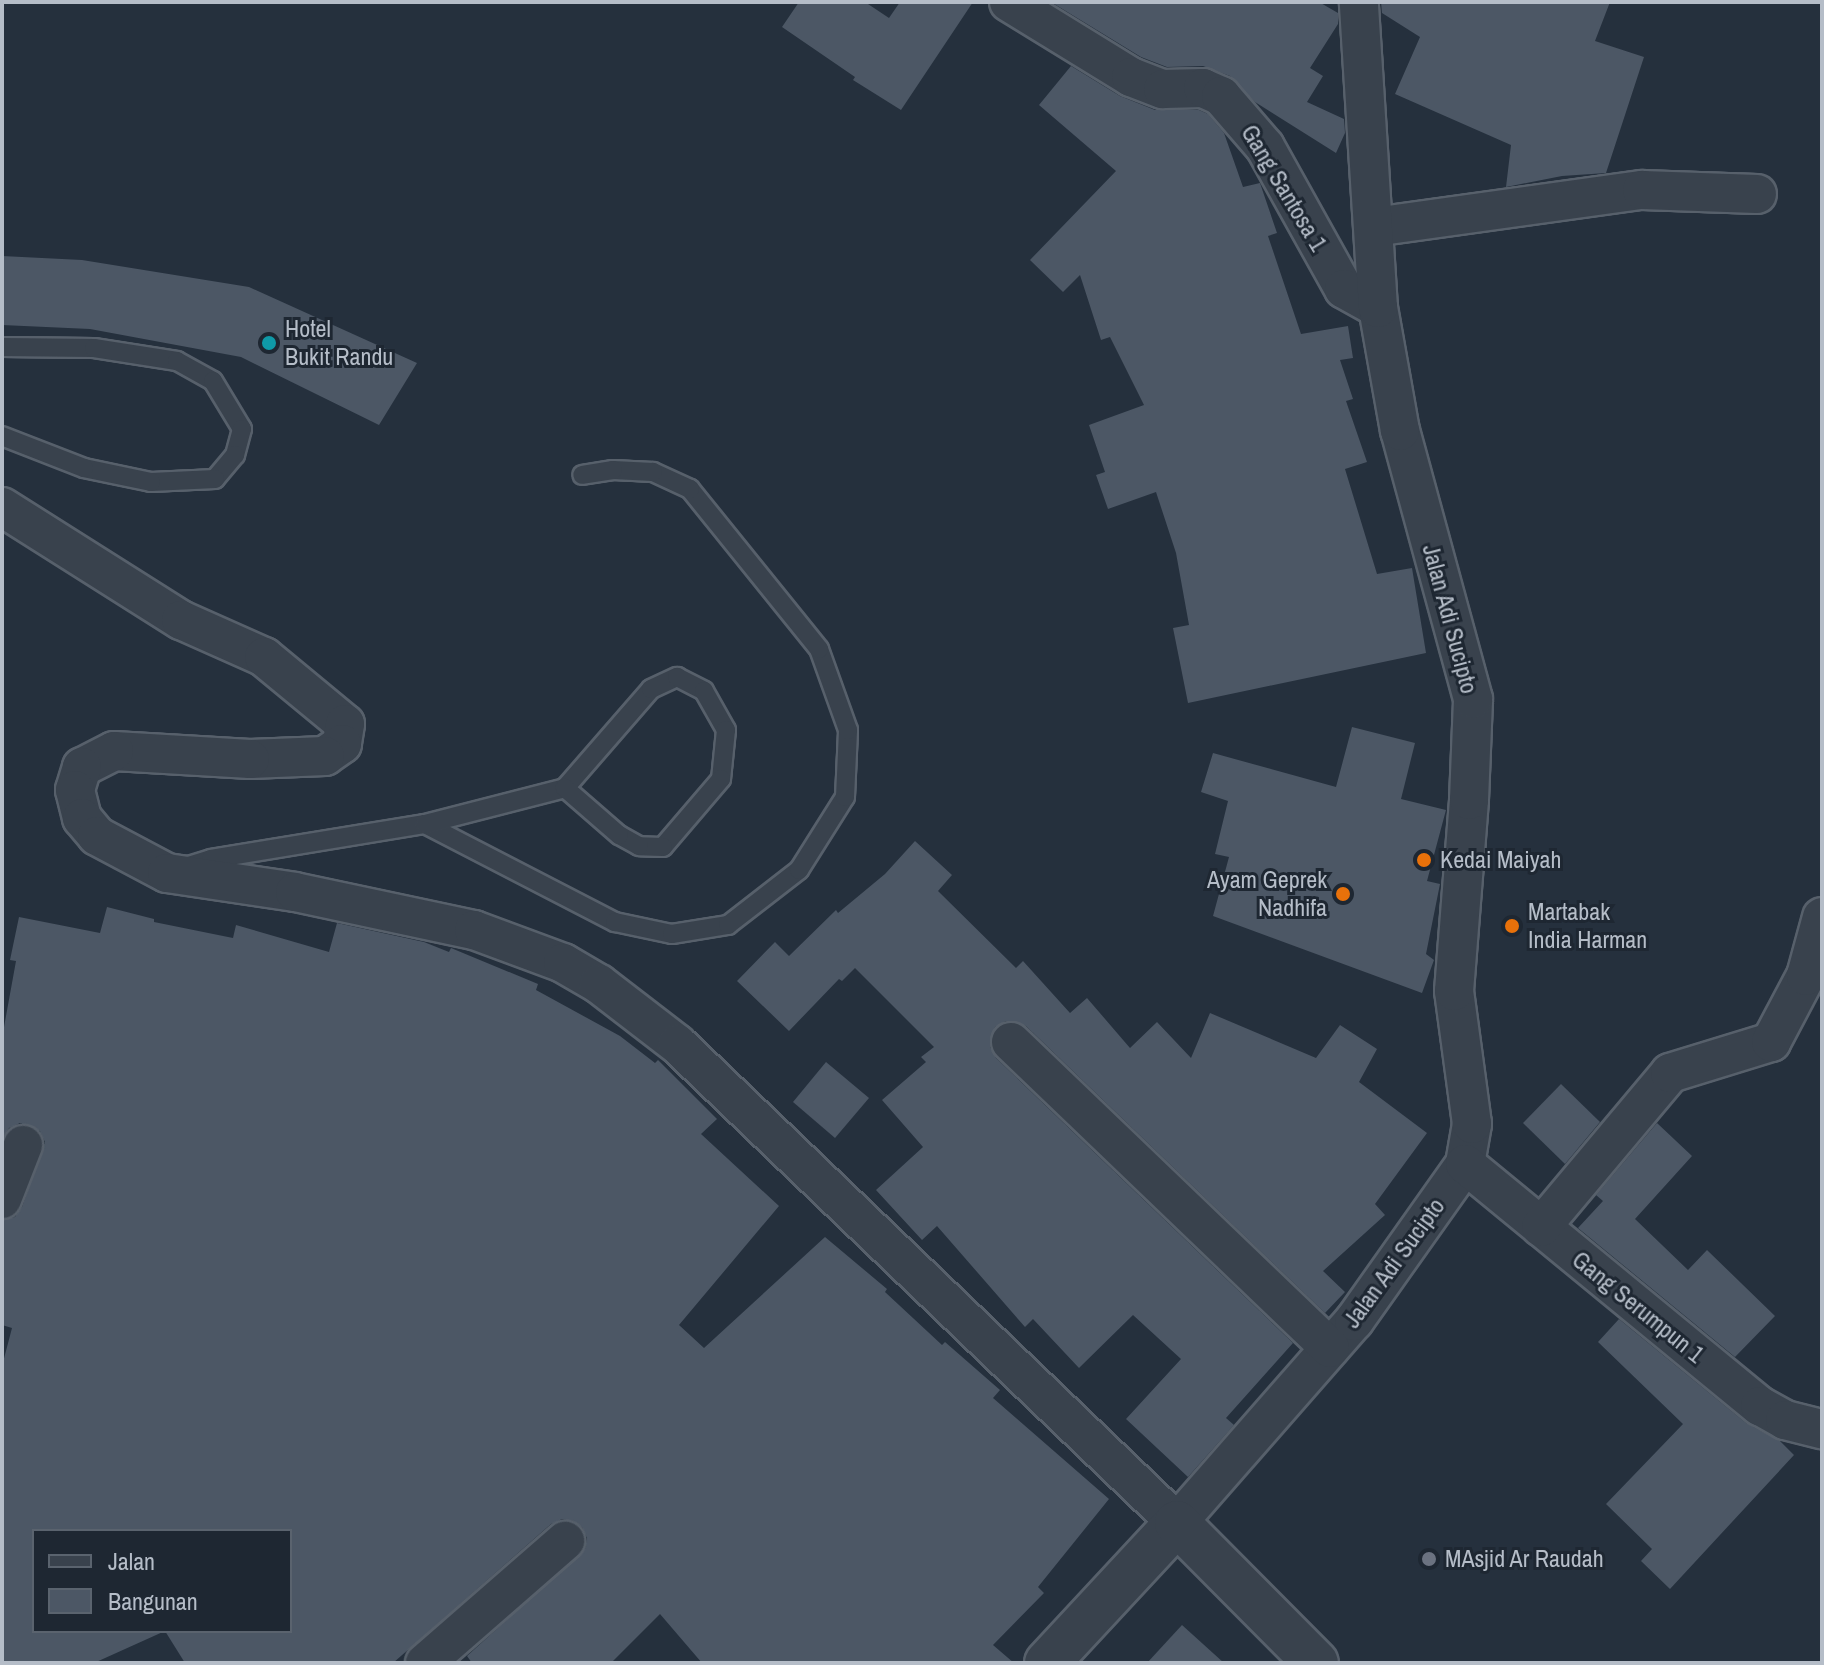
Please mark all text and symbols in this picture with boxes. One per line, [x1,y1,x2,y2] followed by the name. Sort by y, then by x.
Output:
[1235,120,1333,256] street label: Gang Santosa 1
[285,315,393,371] place label: Hotel Bukit Randu
[260,334,278,352] marker: Hotel Bukit Randu
[1416,541,1484,697] street label: Jalan Adi Sucipto
[1440,846,1561,874] place label: Kedai Maiyah
[1415,851,1433,869] marker: Kedai Maiyah
[1207,866,1327,922] place label: Ayam Geprek Nadhifa
[1334,885,1352,903] marker: Ayam Geprek Nadhifa
[1528,898,1647,954] place label: Martabak India Harman
[1503,917,1521,935] marker: Martabak India Harman
[1337,1192,1451,1334] street label: Jalan Adi Sucipto
[1566,1245,1710,1369] street label: Gang Serumpun 1
[32,1529,292,1633] legend
[108,1545,155,1577] text: Jalan
[1445,1545,1605,1573] place label: MAsjid Ar Raudah
[1420,1550,1438,1568] marker: MAsjid Ar Raudah
[108,1585,198,1617] text: Bangunan

